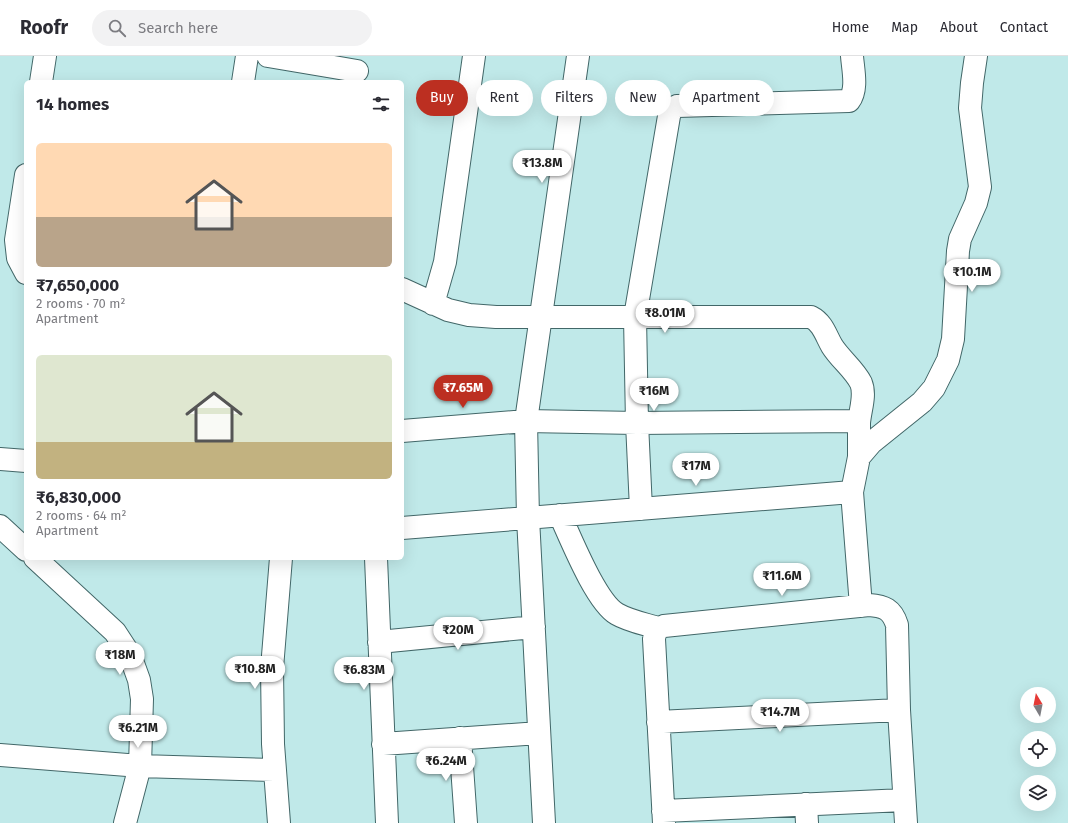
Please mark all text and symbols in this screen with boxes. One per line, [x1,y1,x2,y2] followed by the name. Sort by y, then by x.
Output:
[92,10,372,46] search box
[20,16,68,39] text: Roofr
[106,17,128,39] icon: search
[138,19,218,37] text: Search here
[832,19,869,36] text: Home
[891,19,918,36] text: Map
[940,19,978,36] text: About
[1000,19,1048,36] text: Contact
[416,80,468,116] chip: Buy
[476,80,533,116] chip: Rent
[541,80,607,116] chip: Filters
[615,80,671,116] chip: New
[679,80,774,116] chip: Apartment
[370,93,392,115] icon: filters
[36,94,109,115] text: 14 homes
[509,150,575,184] pin: ₹13.8M
[522,155,562,170] text: ₹13.8M
[178,169,250,241] icon: home
[939,259,1005,293] pin: ₹10.1M
[953,264,991,279] text: ₹10.1M
[36,275,119,296] text: ₹7,650,000
[36,296,126,311] text: 2 rooms · 70 m²
[632,300,698,334] pin: ₹8.01M
[645,305,685,320] text: ₹8.01M
[36,311,98,326] text: Apartment
[430,375,496,409] pin: ₹7.65M
[630,378,678,412] pin: ₹16M
[443,380,483,395] text: ₹7.65M
[178,381,250,453] icon: home
[639,383,669,398] text: ₹16M
[672,453,720,487] pin: ₹17M
[681,458,711,473] text: ₹17M
[36,487,121,508] text: ₹6,830,000
[36,508,126,523] text: 2 rooms · 64 m²
[36,523,98,538] text: Apartment
[749,563,815,597] pin: ₹11.6M
[762,568,802,583] text: ₹11.6M
[434,617,482,651] pin: ₹20M
[442,622,474,637] text: ₹20M
[96,642,144,676] pin: ₹18M
[105,647,135,662] text: ₹18M
[222,656,288,690] pin: ₹10.8M
[331,657,397,691] pin: ₹6.83M
[234,661,276,676] text: ₹10.8M
[343,662,385,677] text: ₹6.83M
[1020,687,1056,723] north arrow
[1020,687,1056,811] map controls
[747,699,813,733] pin: ₹14.7M
[760,704,800,719] text: ₹14.7M
[105,715,171,749] pin: ₹6.21M
[118,720,158,735] text: ₹6.21M
[1020,731,1056,767] button: locate
[413,748,479,782] pin: ₹6.24M
[425,753,467,768] text: ₹6.24M
[1020,775,1056,811] button: layers

